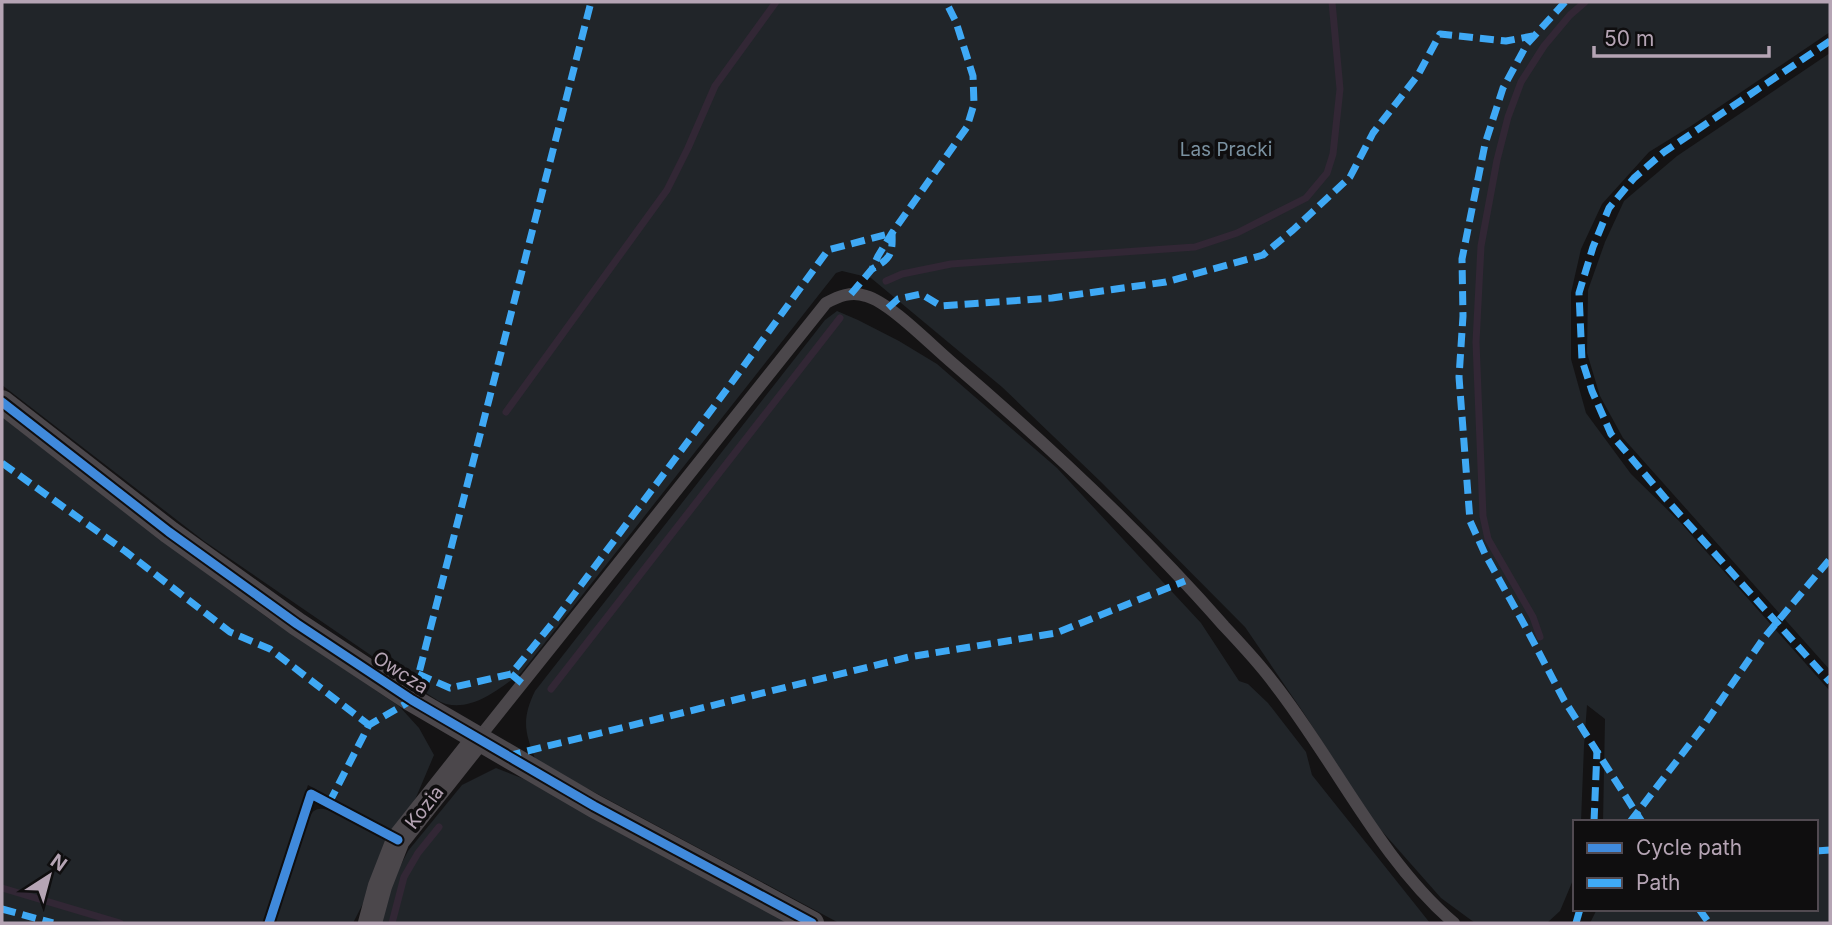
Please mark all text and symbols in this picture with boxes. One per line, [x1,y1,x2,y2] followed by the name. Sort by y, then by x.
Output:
[1594,14,1769,58] scale bar
[1604,26,1654,51] text: 50 m
[1180,138,1272,161] park label: Las Pracki
[369,646,433,699] street label: Owcza
[400,781,449,834] street label: Kozia
[1573,820,1818,911] legend
[1636,835,1742,860] text: Cycle path
[14,841,84,911] north arrow
[46,849,71,876] text: N
[1636,870,1681,895] text: Path

